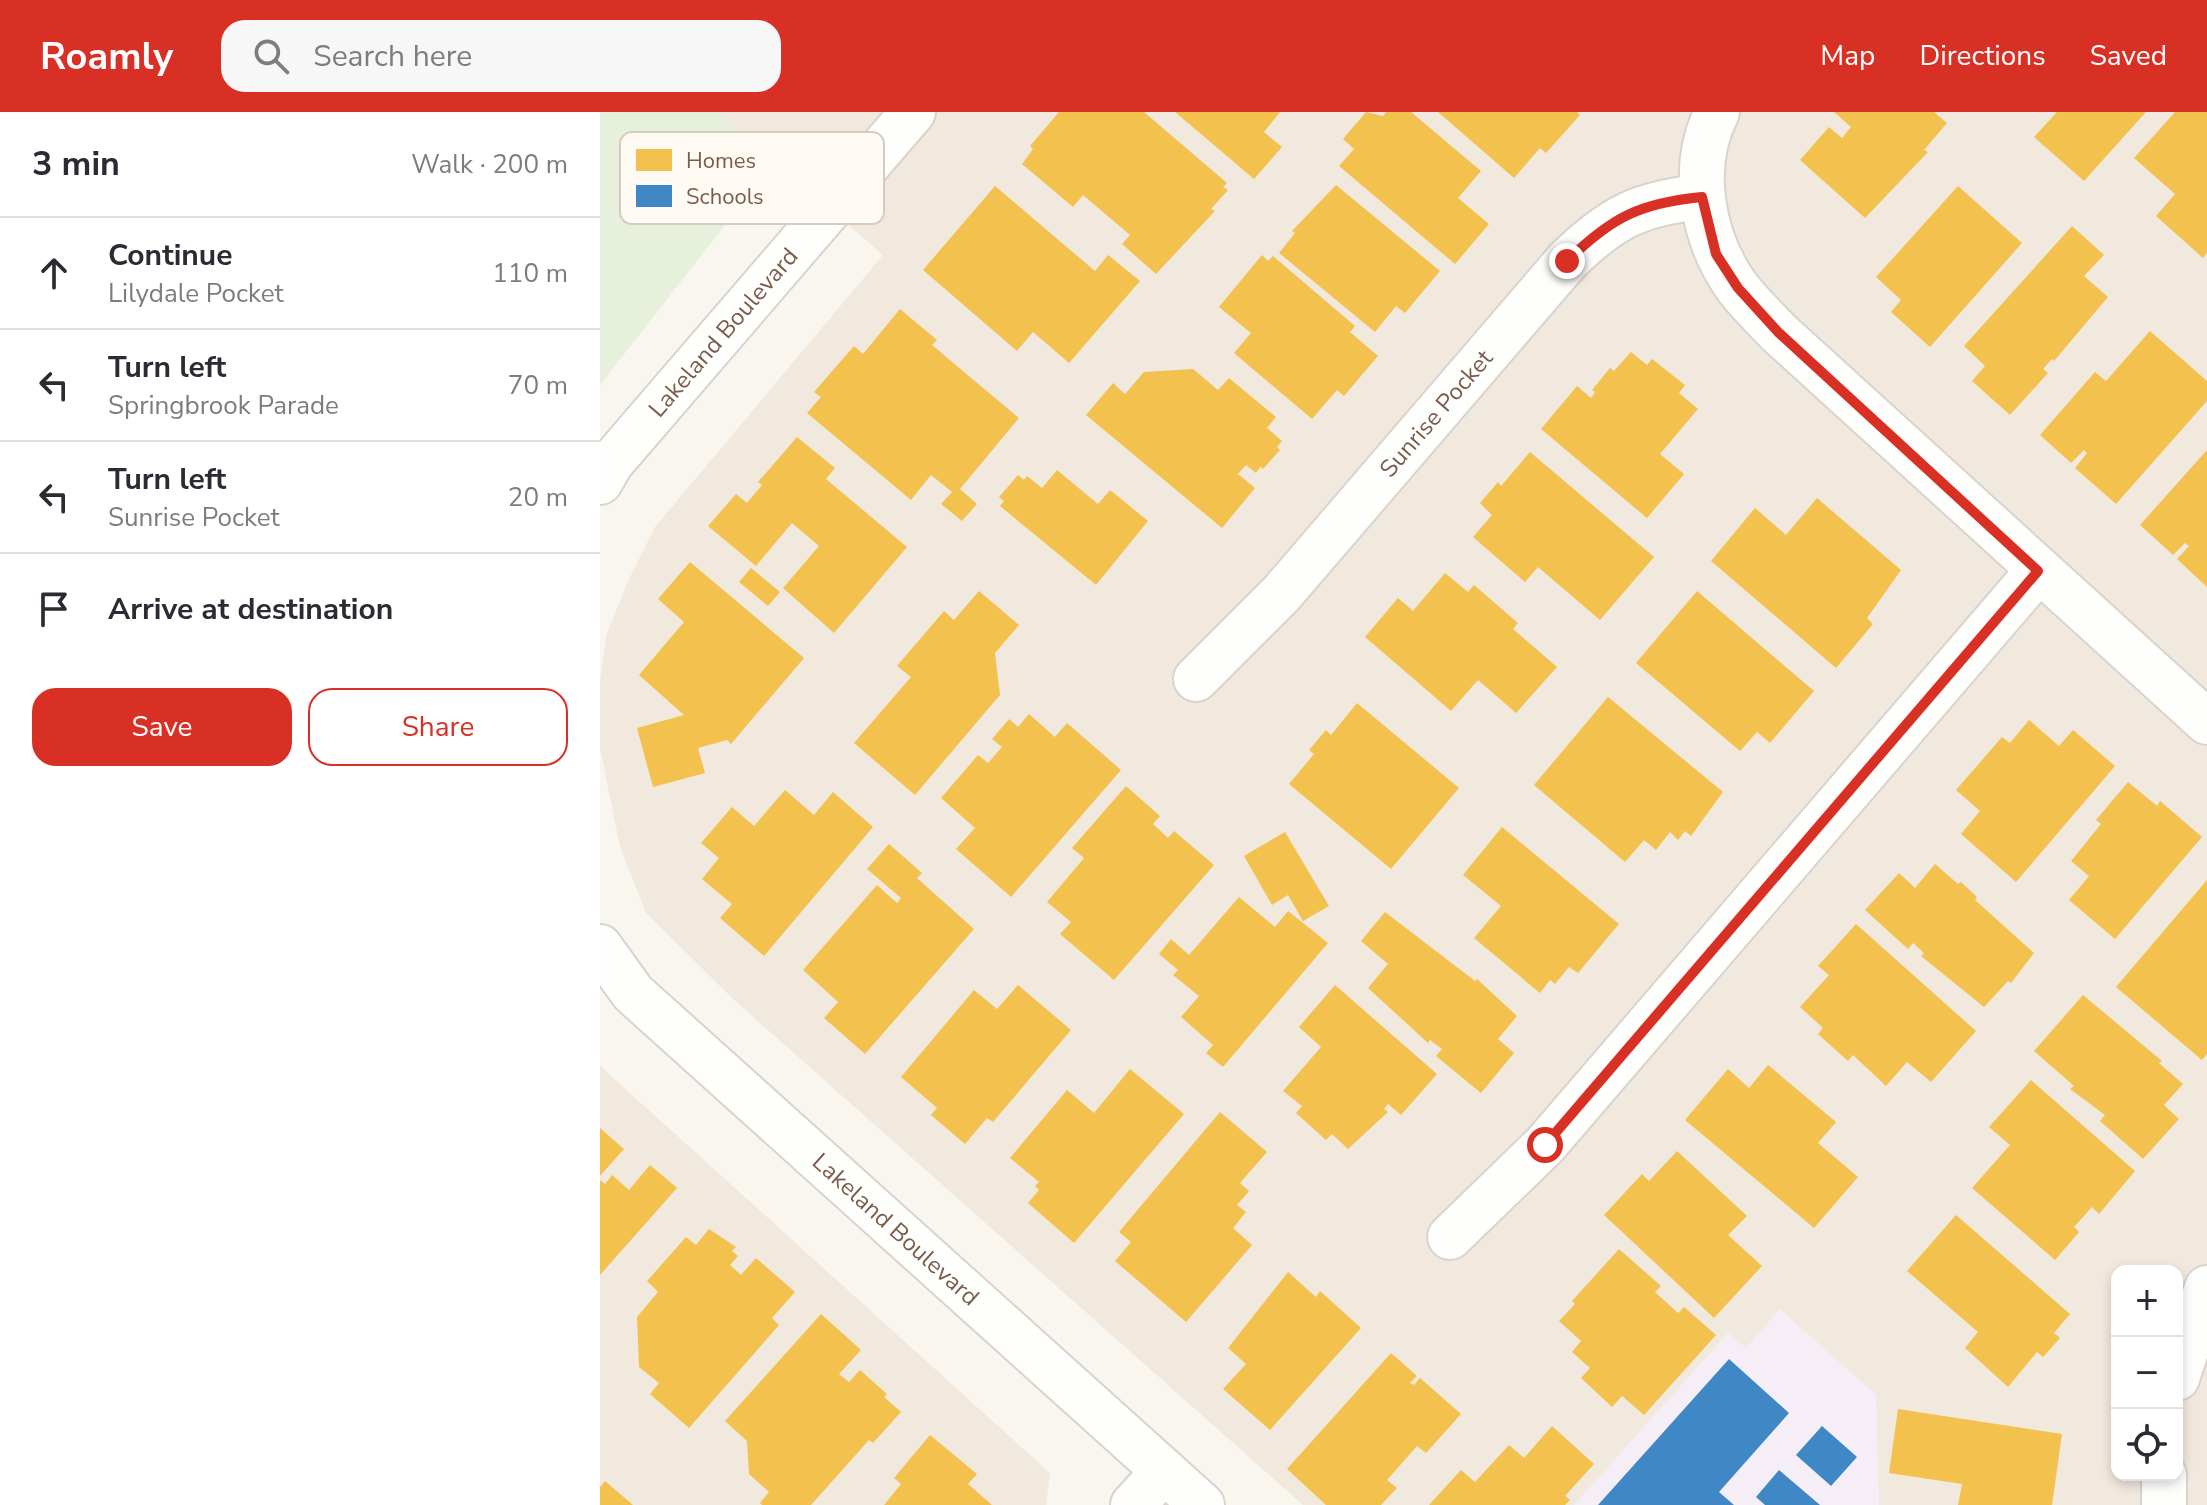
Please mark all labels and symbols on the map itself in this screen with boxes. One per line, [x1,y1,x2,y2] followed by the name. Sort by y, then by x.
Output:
[620,132,884,224] legend
[686,146,756,176] text: Homes
[686,182,764,212] text: Schools
[641,241,805,424] street label: Lakeland Boulevard
[1549,243,1585,279] route end
[1372,343,1500,484] street label: Sunrise Pocket
[1527,1127,1563,1163] route start
[805,1146,986,1313] street label: Lakeland Boulevard

